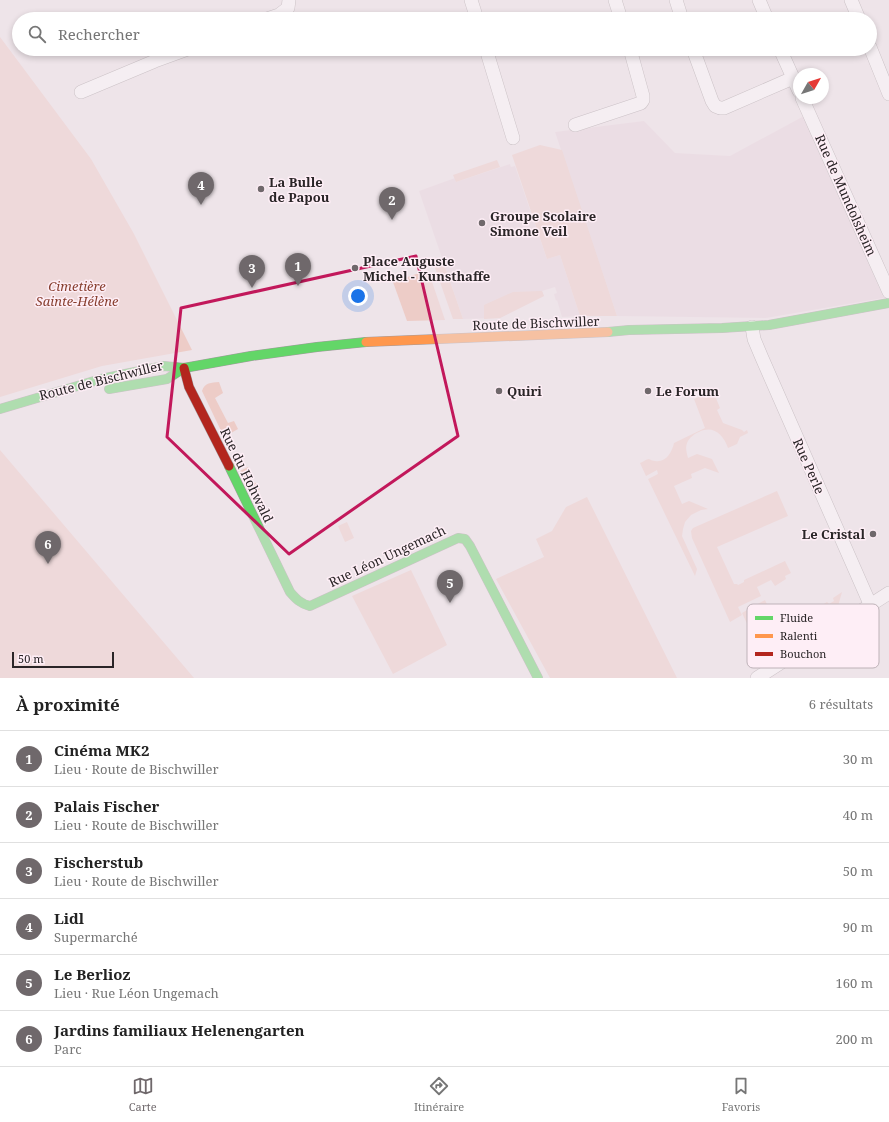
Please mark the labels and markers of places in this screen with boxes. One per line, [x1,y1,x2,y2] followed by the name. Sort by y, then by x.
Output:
[188,172,214,205] pin: 4
[269,173,330,206] place label: La Bulle de Papou
[256,184,266,194] marker: La Bulle de Papou
[379,187,405,220] pin: 2
[490,207,596,240] place label: Groupe Scolaire Simone Veil
[477,218,487,228] marker: Groupe Scolaire Simone Veil
[363,252,490,285] place label: Place Auguste Michel - Kunsthaffe
[285,253,311,286] pin: 1
[239,255,265,288] pin: 3
[350,263,360,273] marker: Place Auguste Michel - Kunsthaffe
[507,382,542,400] place label: Quiri
[656,382,719,400] place label: Le Forum
[494,386,504,396] marker: Quiri
[643,386,653,396] marker: Le Forum
[802,525,865,543] place label: Le Cristal
[868,529,878,539] marker: Le Cristal
[35,531,61,564] pin: 6
[437,570,463,603] pin: 5

